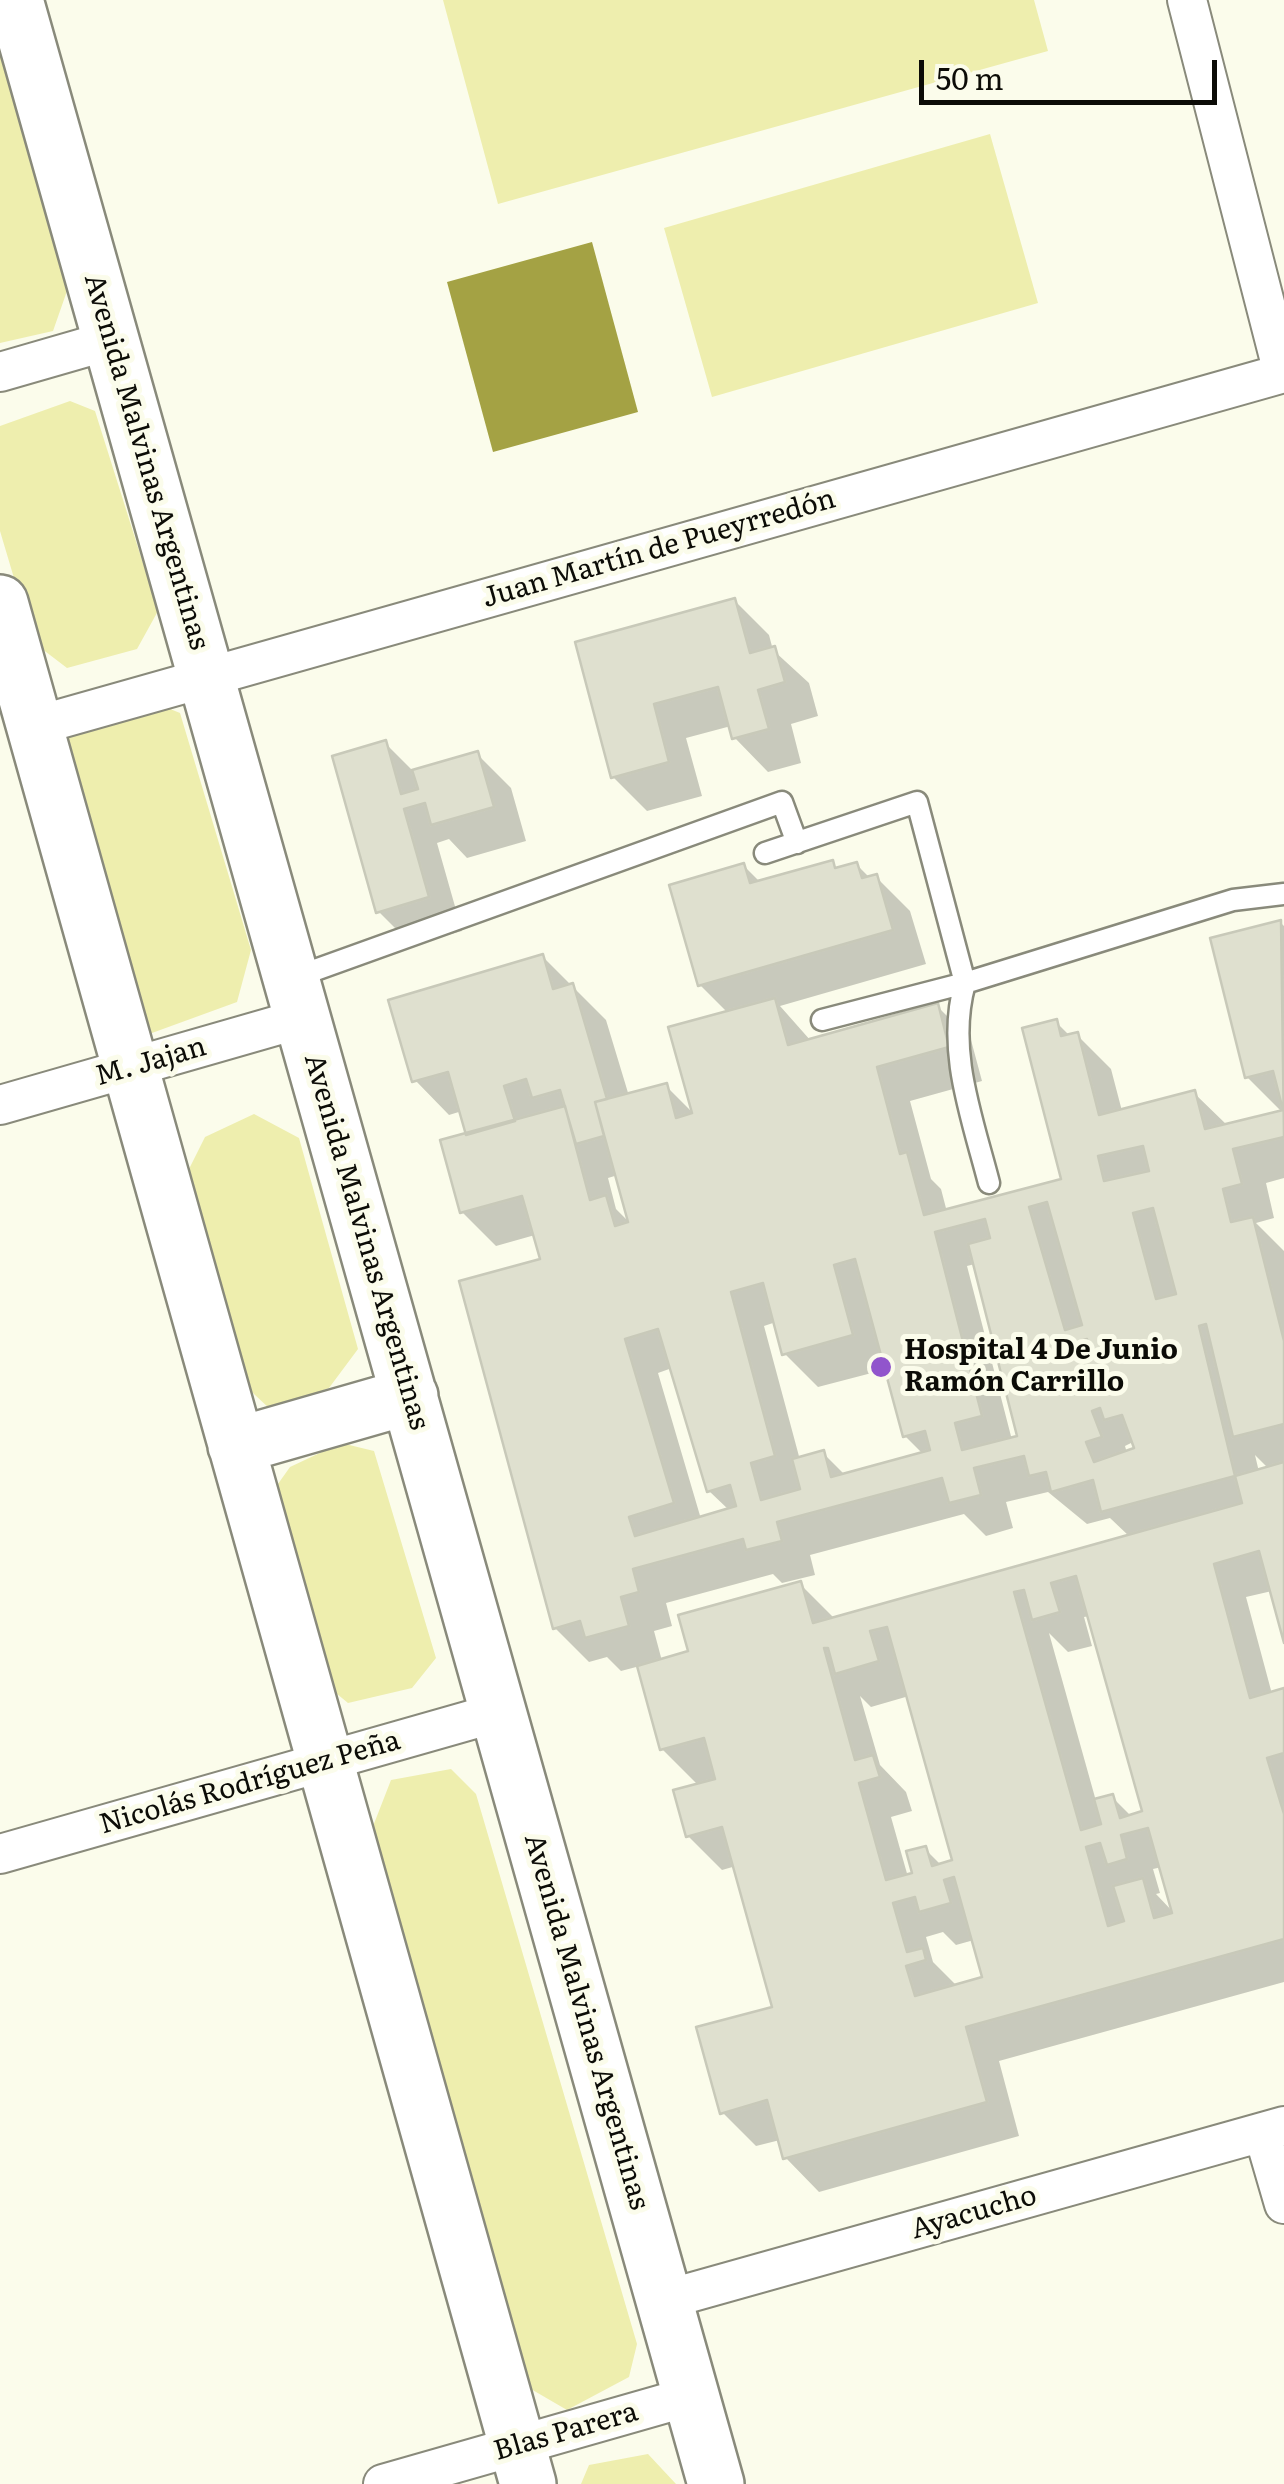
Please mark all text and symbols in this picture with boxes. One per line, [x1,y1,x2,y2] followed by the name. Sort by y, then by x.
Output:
[924,40,1222,102] scale bar
[936,55,1004,99] text: 50 m
[76,270,216,654] street label: Avenida Malvinas Argentinas
[479,482,839,616] street label: Juan Martín de Pueyrredón
[92,1030,210,1094] street label: M. Jajan
[296,1050,436,1434] street label: Avenida Malvinas Argentinas
[904,1334,1178,1400] place label: Hospital 4 De Junio Ramón Carrillo
[868,1354,894,1380] marker: Hospital 4 De Junio Ramón Carrillo
[96,1724,404,1842] street label: Nicolás Rodríguez Peña
[516,1830,656,2214] street label: Avenida Malvinas Argentinas
[907,2179,1041,2247] street label: Ayacucho
[490,2395,642,2469] street label: Blas Parera

